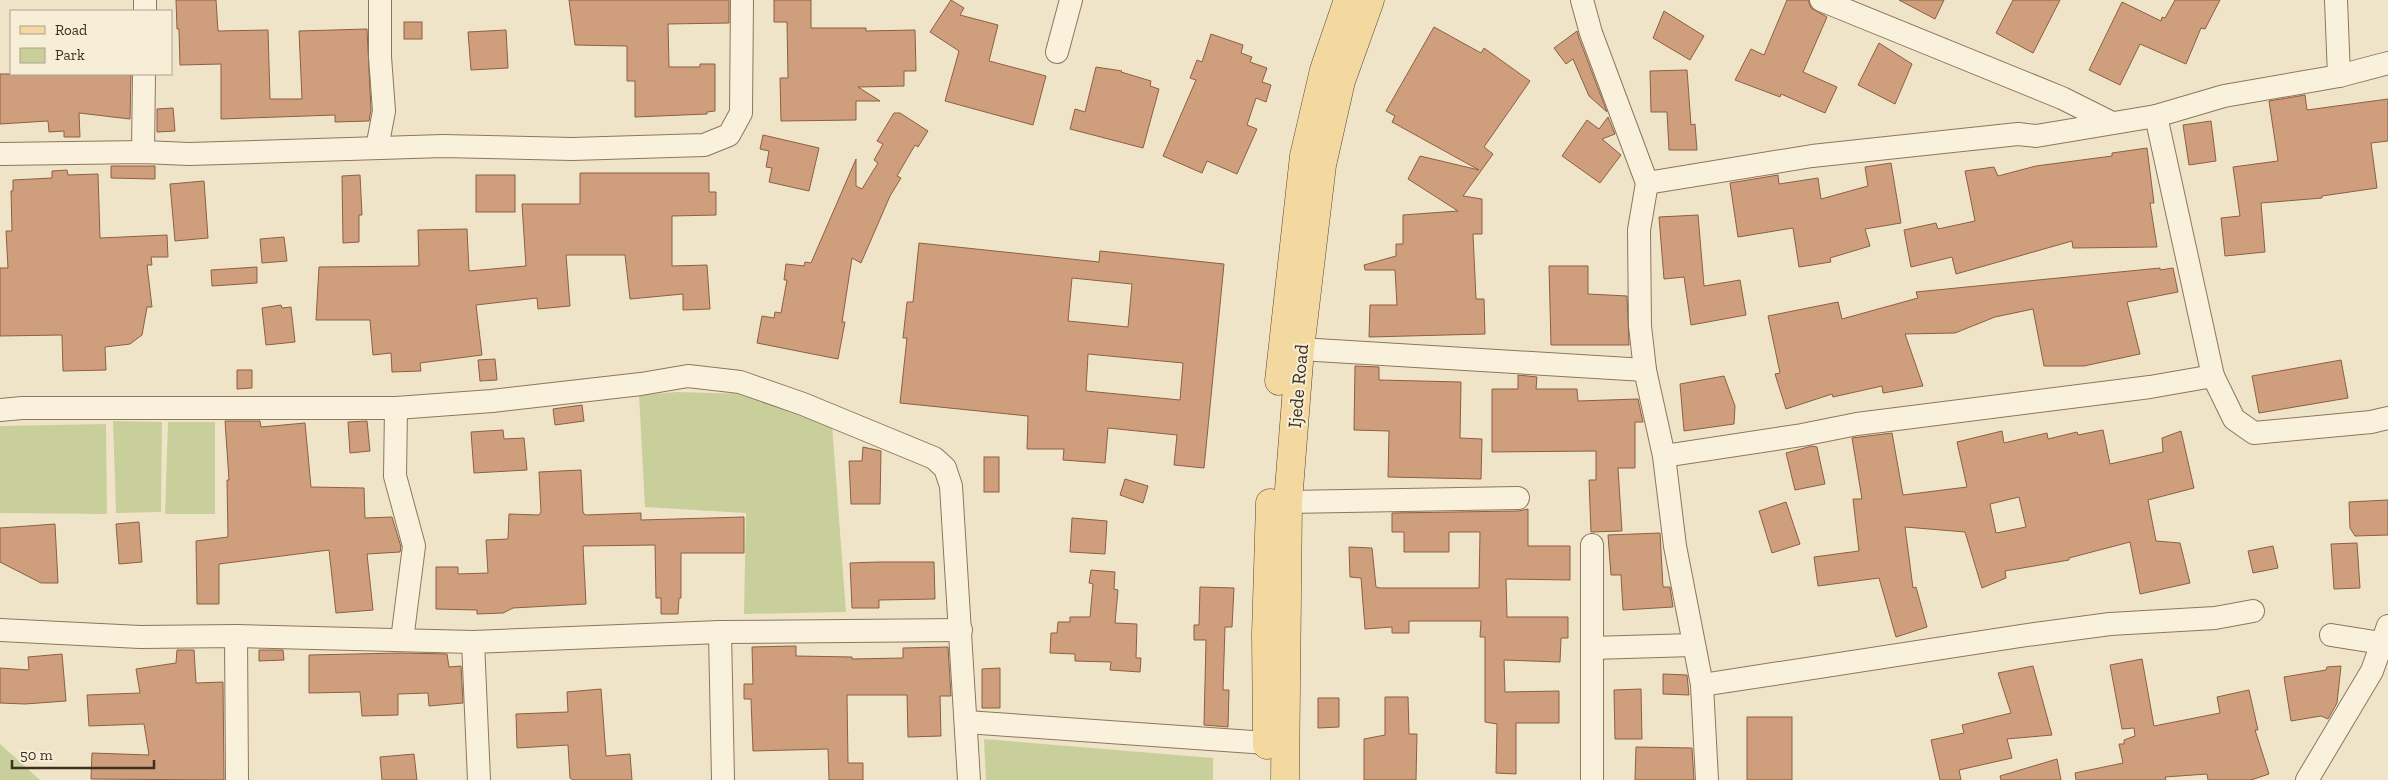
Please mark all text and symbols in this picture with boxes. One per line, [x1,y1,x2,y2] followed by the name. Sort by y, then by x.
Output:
[10,10,172,75] legend
[55,21,88,39] text: Road
[55,46,85,64] text: Park
[1283,343,1313,429] street label: Ijede Road
[12,738,155,770] scale bar
[20,746,53,764] text: 50 m

